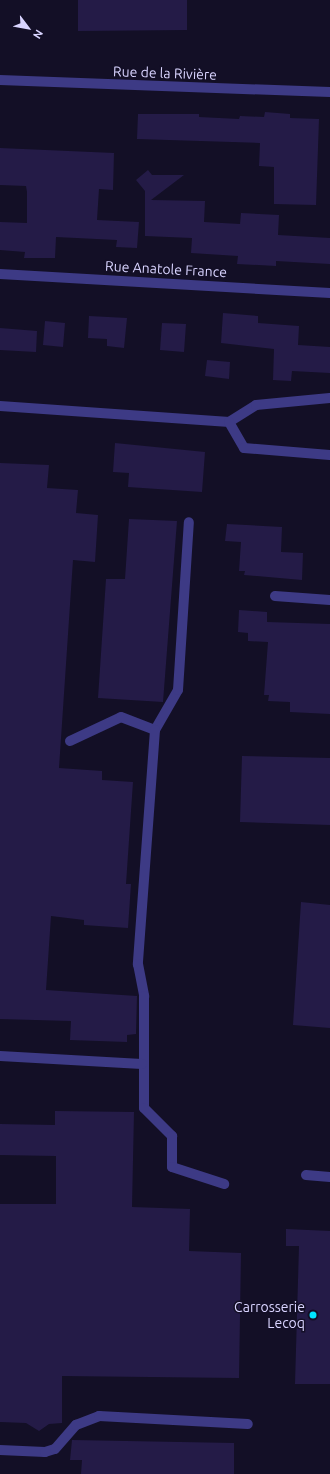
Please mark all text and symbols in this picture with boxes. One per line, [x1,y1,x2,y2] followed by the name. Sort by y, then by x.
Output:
[8,8,48,48] north arrow
[31,28,45,41] text: N
[113,63,217,83] street label: Rue de la Rivière
[105,257,227,281] street label: Rue Anatole France
[234,1299,305,1332] place label: Carrosserie Lecoq
[308,1310,318,1320] marker: Carrosserie Lecoq

